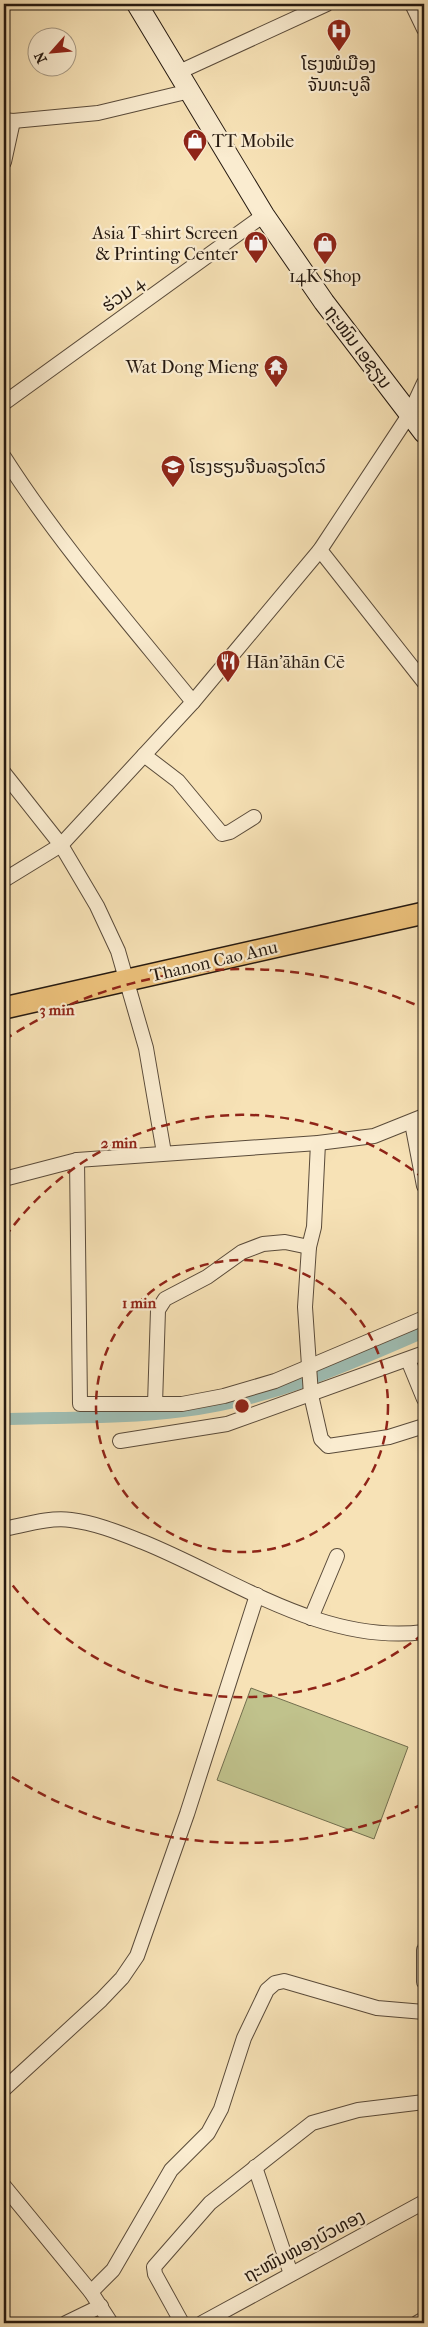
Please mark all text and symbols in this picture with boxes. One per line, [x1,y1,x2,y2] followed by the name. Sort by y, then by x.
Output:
[326,18,352,52] hospital icon: ໂຮງໝໍເມືອງ ຈັນທະບູລີ
[28,28,78,78] north arrow
[31,49,51,66] text: N
[301,54,376,97] place label: ໂຮງໝໍເມືອງ ຈັນທະບູລີ
[182,128,208,162] shop icon: TT Mobile
[212,131,294,152] place label: TT Mobile
[91,223,239,265] place label: Asia T-shirt Screen & Printing Center
[243,230,269,264] shop icon: Asia T-shirt Screen & Printing Center
[312,231,338,265] shop icon: 14K Shop
[289,266,361,287] place label: 14K Shop
[98,272,149,317] street label: ຮ່ວມ 4
[319,302,396,393] street label: ຖະໜົນ ເອຊຽນ
[263,354,289,388] temple icon: Wat Dong Mieng
[125,357,258,378] place label: Wat Dong Mieng
[160,454,186,488] school or university icon: ໂຮງຮຽນຈີນລຽວໂຕວ໌
[189,457,326,478] place label: ໂຮງຮຽນຈີນລຽວໂຕວ໌
[215,649,241,683] restaurant icon: Hān’āhān Cē
[246,652,345,673] place label: Hān’āhān Cē
[148,937,280,986] street label: Thanon Cao Anu
[40,1001,75,1019] text: 3 min
[101,1134,138,1152] text: 2 min
[122,1294,156,1312] text: 1 min
[233,1397,251,1415] centre of rings
[240,2206,368,2287] street label: ຖະໜົນໜອງບົວທອງ

